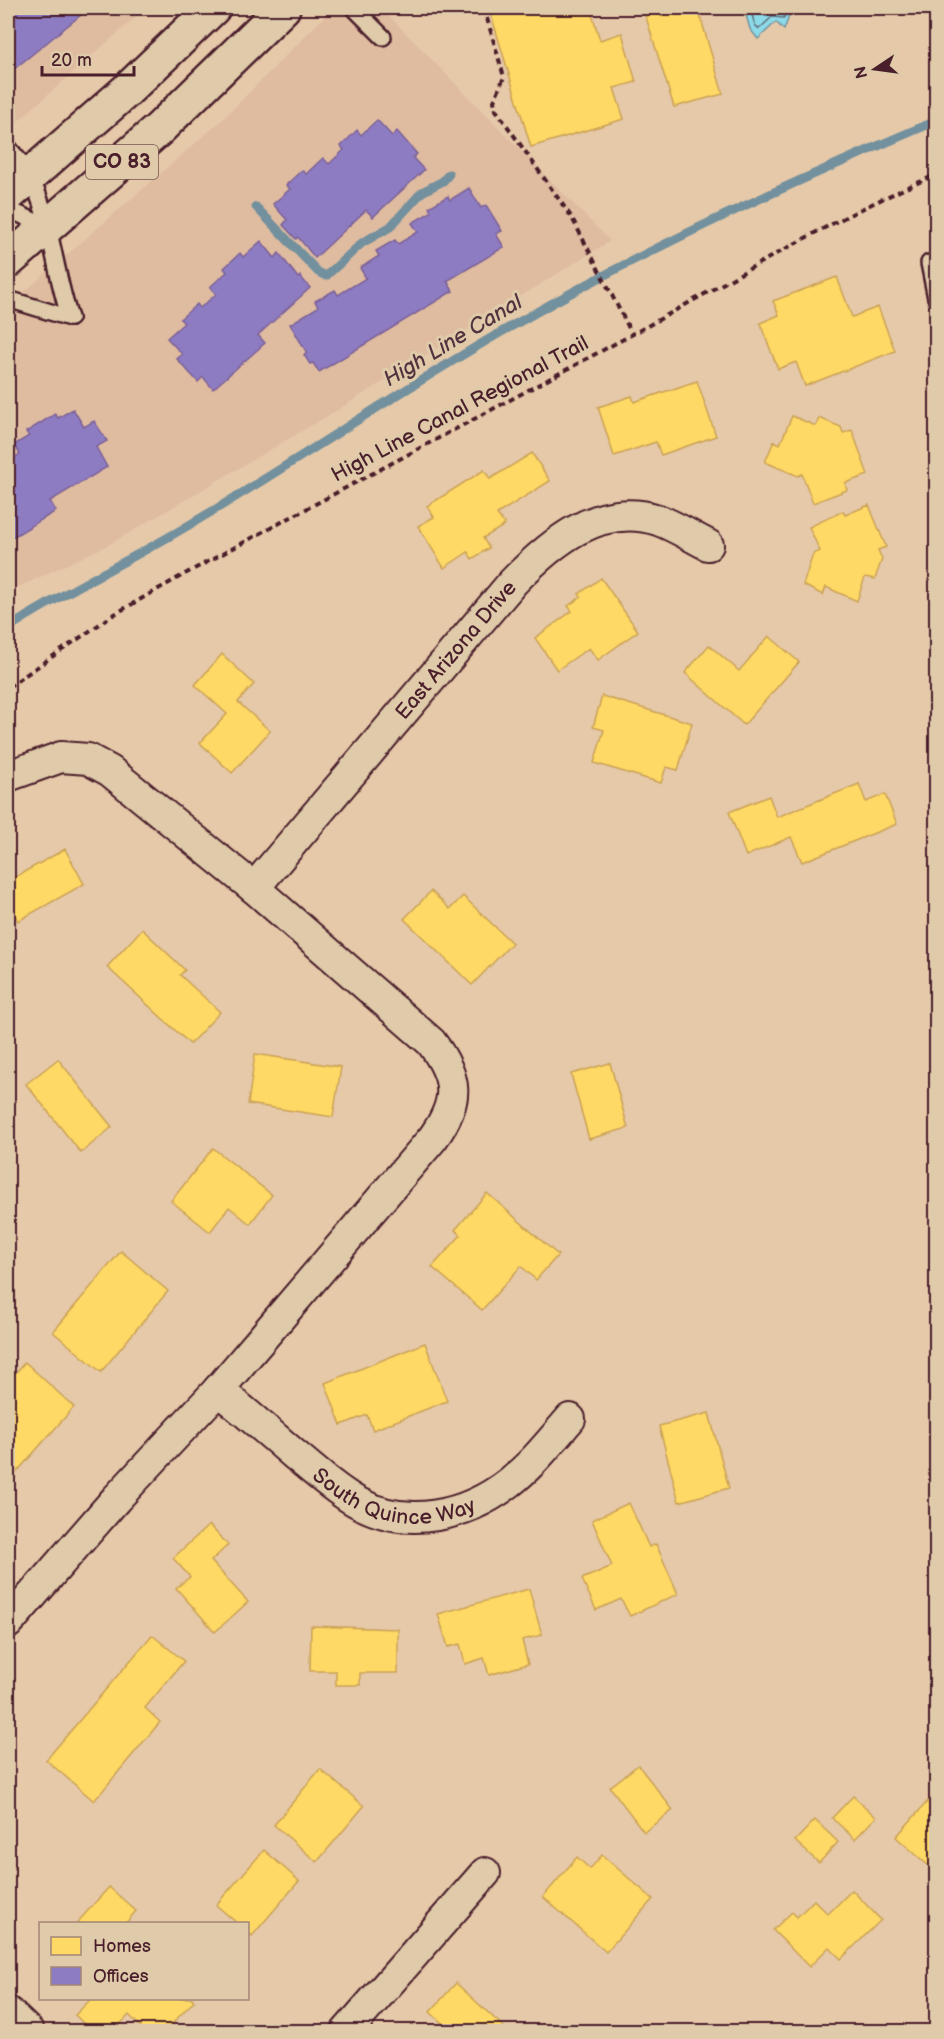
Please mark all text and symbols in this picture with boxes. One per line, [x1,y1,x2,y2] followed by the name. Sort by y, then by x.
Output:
[42,39,134,77] scale bar
[845,39,905,99] north arrow
[51,50,92,71] text: 20 m
[851,64,872,80] text: N
[86,145,158,179] road number: CO 83
[379,288,528,393] water label: High Line Canal
[327,330,593,488] street label: High Line Canal Regional Trail
[390,575,521,724] street label: East Arizona Drive
[308,1462,479,1529] street label: South Quince Way
[39,1922,249,2000] legend
[93,1936,151,1957] text: Homes
[93,1966,149,1987] text: Offices

